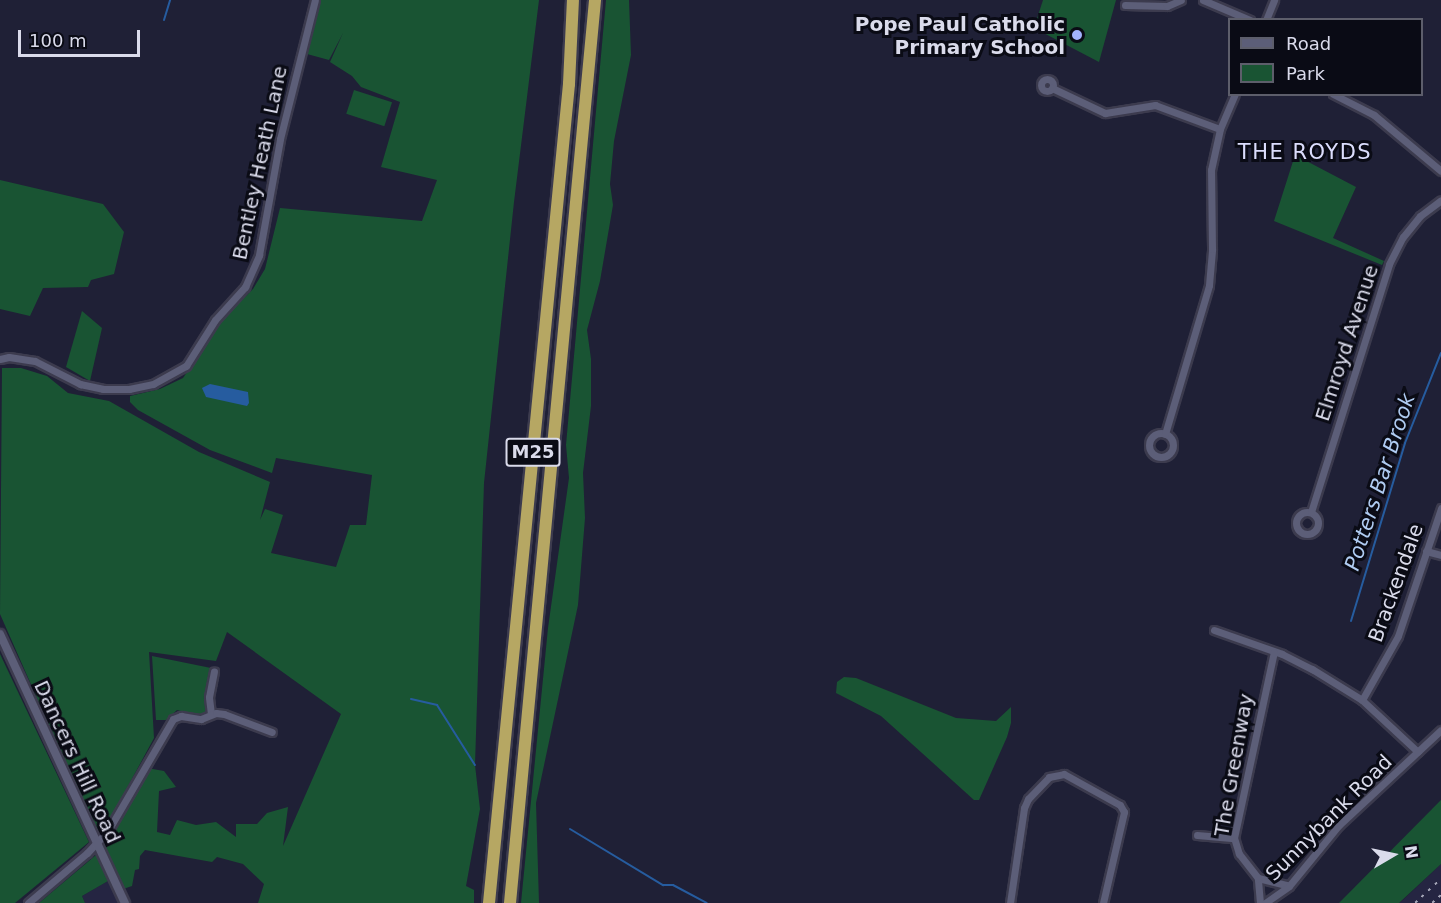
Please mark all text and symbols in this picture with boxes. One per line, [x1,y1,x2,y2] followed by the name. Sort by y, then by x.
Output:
[855,12,1065,59] place label: Pope Paul Catholic Primary School
[21,18,142,56] scale bar
[1228,18,1423,96] legend
[1070,28,1084,42] marker: Pope Paul Catholic Primary School
[29,30,87,51] text: 100 m
[1286,33,1331,54] text: Road
[1286,63,1325,84] text: Park
[228,64,292,262] street label: Bentley Heath Lane
[1238,139,1372,165] district label: THE ROYDS
[1310,262,1384,424] street label: Elmroyd Avenue
[1339,390,1421,574] water label: Potters Bar Brook
[504,437,562,467] road number: M25
[1364,521,1428,645] street label: Brackendale
[29,677,125,847] street label: Dancers Hill Road
[1210,692,1258,838] street label: The Greenway
[1261,750,1397,886] street label: Sunnybank Road
[1363,825,1423,885] north arrow
[1401,844,1422,860] text: N

